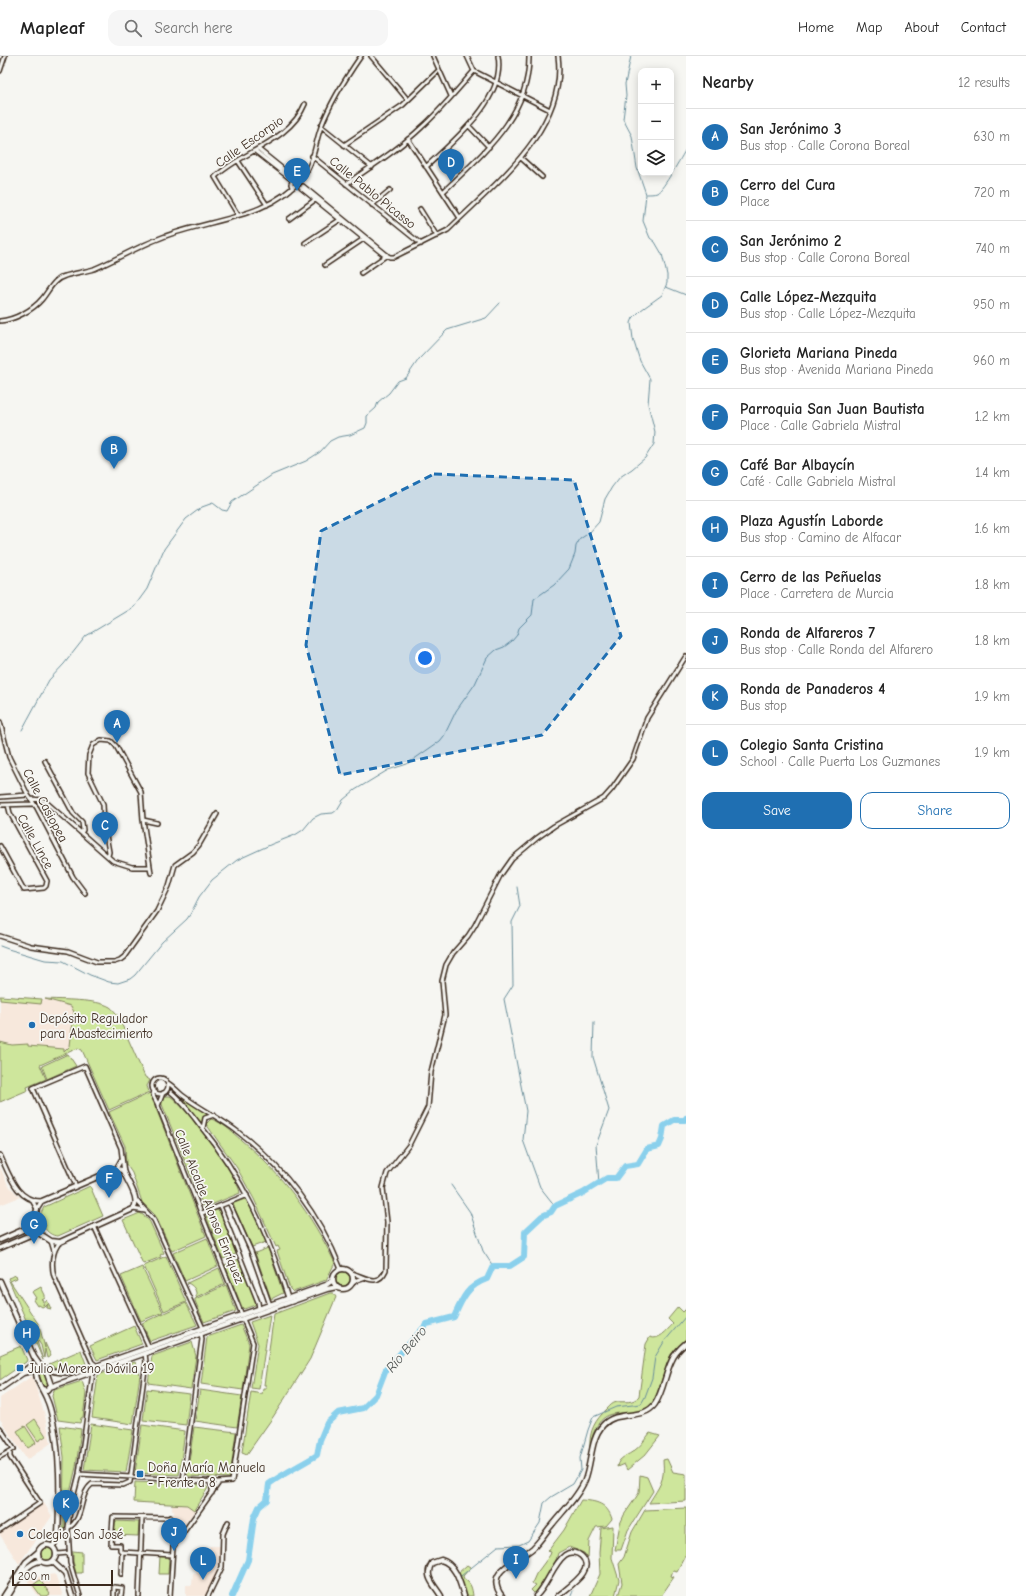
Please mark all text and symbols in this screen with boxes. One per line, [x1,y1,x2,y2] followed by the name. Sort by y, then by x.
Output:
[108,10,388,46] search box
[20,17,84,39] text: Mapleaf
[122,17,144,39] icon: search
[154,19,233,37] text: Search here
[798,19,834,36] text: Home
[856,19,882,36] text: Map
[904,19,939,36] text: About
[961,19,1006,36] text: Contact
[638,68,674,176] map controls
[638,68,674,104] button: +
[702,73,753,92] text: Nearby
[958,75,1010,90] text: 12 results
[638,104,674,140] button: −
[212,112,286,170] street label: Calle Escorpio
[740,120,841,138] text: San Jerónimo 3
[711,129,719,144] text: A
[973,129,1010,144] text: 630 m
[740,138,910,153] text: Bus stop · Calle Corona Boreal
[638,140,674,176] button: layers
[438,149,464,182] pin: D
[327,153,419,232] street label: Calle Pablo Picasso
[284,158,310,191] pin: E
[740,176,835,194] text: Cerro del Cura
[711,185,719,200] text: B
[974,185,1010,200] text: 720 m
[740,194,770,209] text: Place
[740,232,841,250] text: San Jerónimo 2
[711,241,719,256] text: C
[976,241,1010,256] text: 740 m
[740,250,910,265] text: Bus stop · Calle Corona Boreal
[740,288,877,306] text: Calle López-Mezquita
[711,297,719,312] text: D
[973,297,1010,312] text: 950 m
[740,306,916,321] text: Bus stop · Calle López-Mezquita
[740,344,898,362] text: Glorieta Mariana Pineda
[711,353,719,368] text: E
[973,353,1010,368] text: 960 m
[740,362,933,377] text: Bus stop · Avenida Mariana Pineda
[740,400,925,418] text: Parroquia San Juan Bautista
[711,409,719,424] text: F
[975,409,1010,424] text: 1.2 km
[740,418,901,433] text: Place · Calle Gabriela Mistral
[101,436,127,469] pin: B
[740,456,855,474] text: Café Bar Albaycín
[710,465,720,480] text: G
[975,465,1010,480] text: 1.4 km
[740,474,896,489] text: Café · Calle Gabriela Mistral
[740,512,883,530] text: Plaza Agustín Laborde
[710,521,720,536] text: H
[974,521,1010,536] text: 1.6 km
[740,530,901,545] text: Bus stop · Camino de Alfacar
[740,568,881,586] text: Cerro de las Peñuelas
[712,577,718,592] text: I
[975,577,1010,592] text: 1.8 km
[740,586,894,601] text: Place · Carretera de Murcia
[740,624,875,642] text: Ronda de Alfareros 7
[712,633,718,648] text: J
[975,633,1010,648] text: 1.8 km
[740,642,933,657] text: Bus stop · Calle Ronda del Alfarero
[415,648,435,668] your location
[740,680,885,698] text: Ronda de Panaderos 4
[711,689,719,704] text: K
[975,689,1010,704] text: 1.9 km
[740,698,787,713] text: Bus stop
[104,710,130,743] pin: A
[740,736,884,754] text: Colegio Santa Cristina
[712,745,718,760] text: L
[975,745,1010,760] text: 1.9 km
[740,754,940,769] text: School · Calle Puerta Los Guzmanes
[20,766,71,845] street label: Calle Casiopea
[702,792,852,829] button: Save
[860,792,1010,829] button: Share
[14,811,57,872] street label: Calle Lince
[92,812,118,845] pin: C
[40,1011,153,1041] place label: Depósito Regulador para Abastecimiento
[27,1020,37,1030] marker: Depósito Regulador para Abastecimiento
[172,1127,248,1286] street label: Calle Alcalde Alonso Enríquez
[96,1165,122,1198] pin: F
[21,1211,47,1244] pin: G
[14,1320,40,1353] pin: H
[382,1323,431,1376] water label: Río Beiro
[28,1361,155,1376] place label: Julio Moreno Dávila 19
[15,1363,25,1373] marker: Julio Moreno Dávila 19
[148,1460,266,1490] place label: Doña María Manuela - Frente a 8
[135,1469,145,1479] marker: Doña María Manuela - Frente a 8
[53,1490,79,1523] pin: K
[161,1518,187,1551] pin: J
[28,1527,124,1542] place label: Colegio San José
[15,1529,25,1539] marker: Colegio San José
[503,1546,529,1579] pin: I
[190,1547,216,1580] pin: L
[12,1568,113,1587] scale bar
[18,1570,50,1583] text: 200 m

